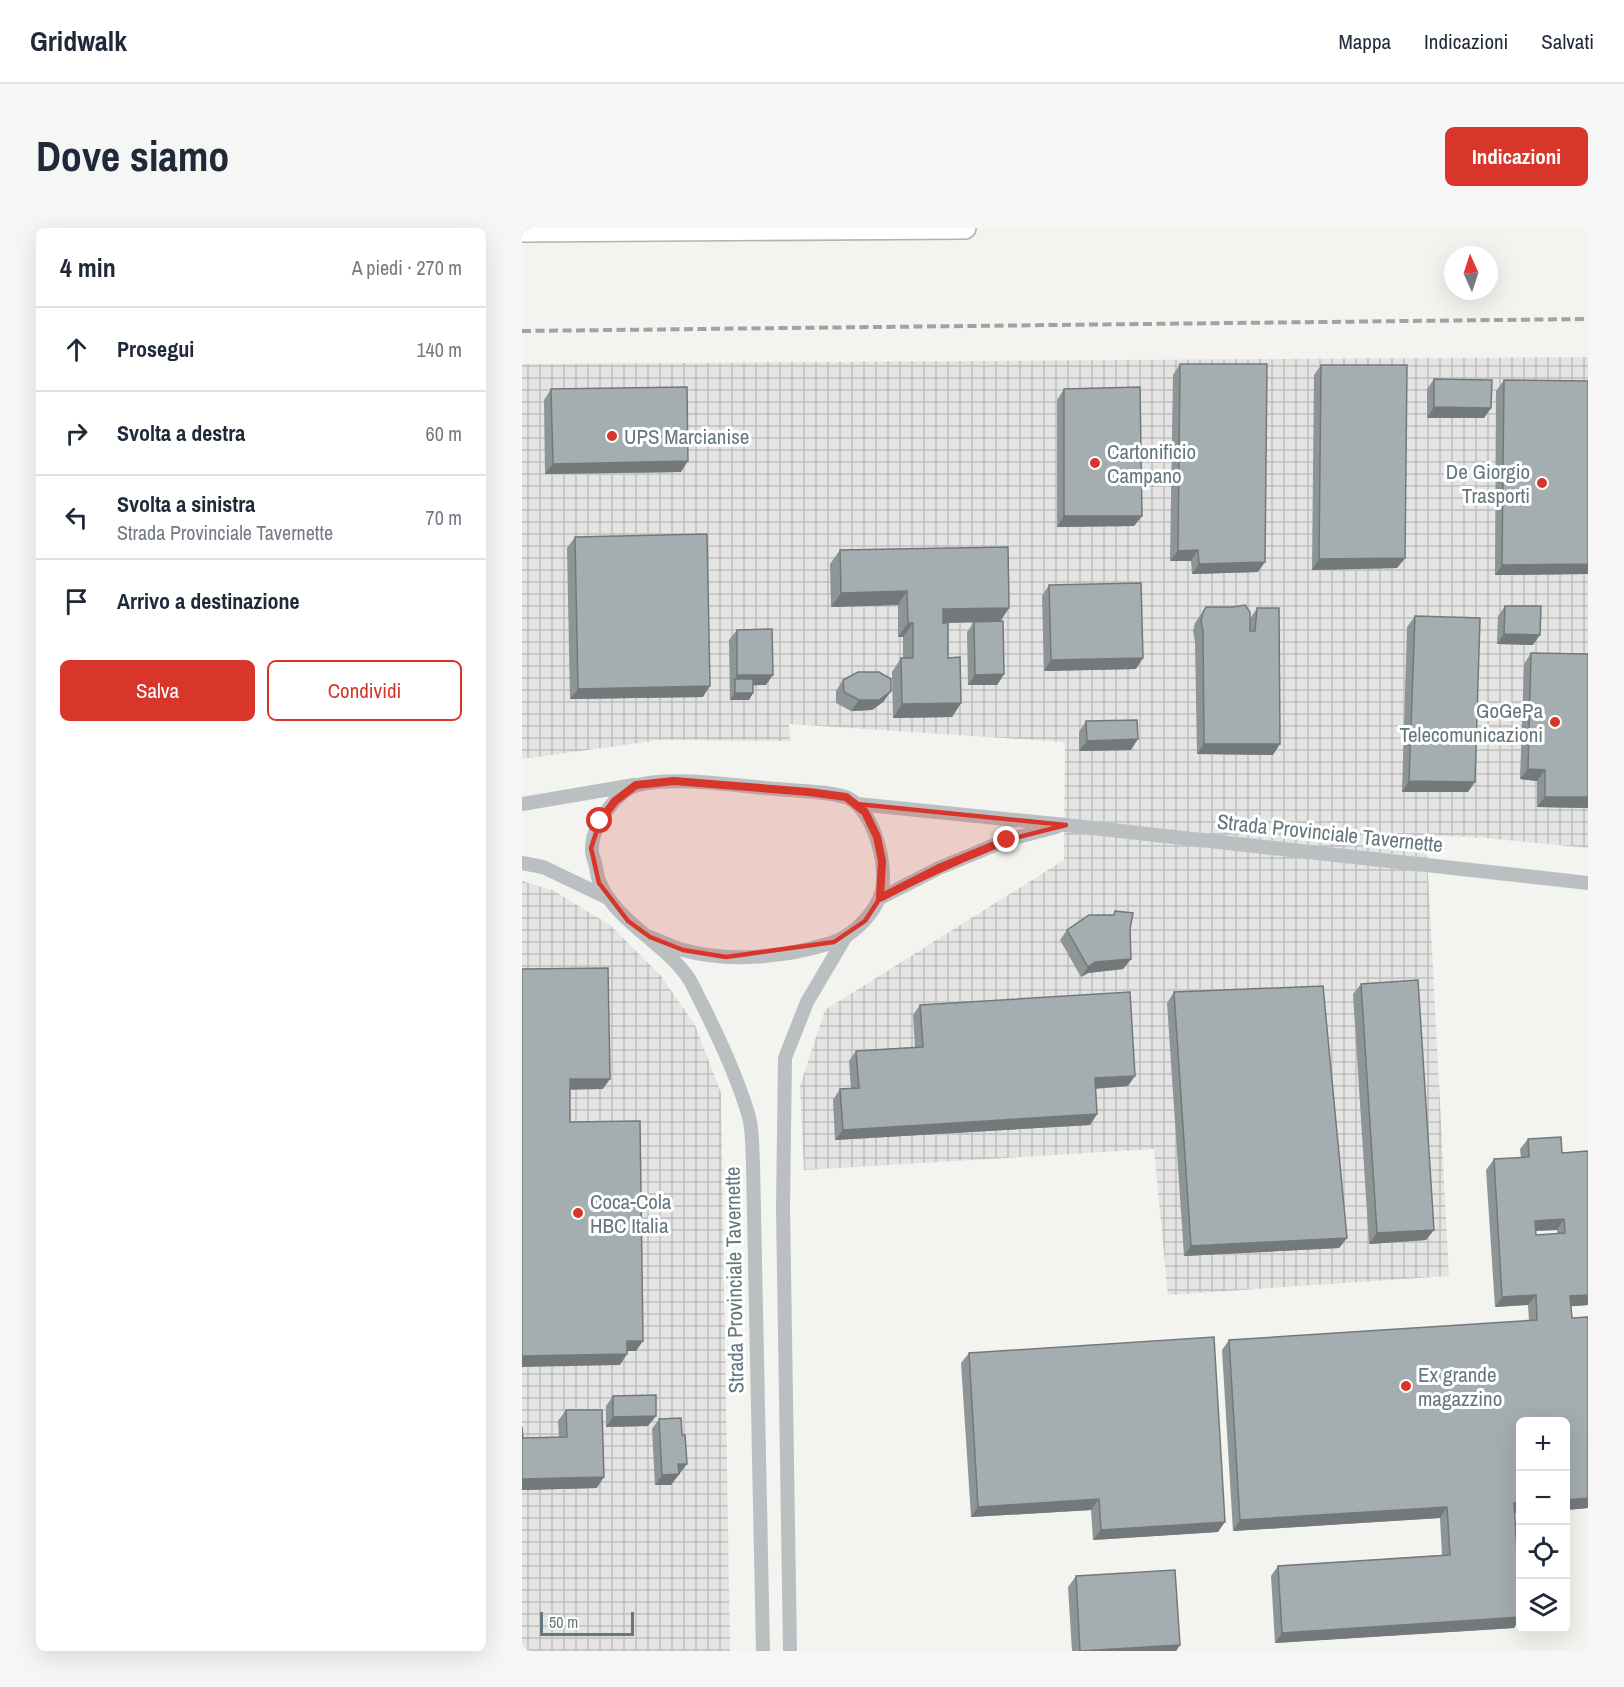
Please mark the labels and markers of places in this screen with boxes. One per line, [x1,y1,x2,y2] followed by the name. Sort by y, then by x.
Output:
[624,422,749,451] place label: UPS Marcianise
[605,429,619,443] marker: UPS Marcianise
[1107,437,1196,490] place label: Cartonificio Campano
[1088,456,1102,470] marker: Cartonificio Campano
[1446,457,1530,510] place label: De Giorgio Trasporti
[1535,476,1549,490] marker: De Giorgio Trasporti
[1399,696,1543,749] place label: GoGePa Telecomunicazioni
[1548,715,1562,729] marker: GoGePa Telecomunicazioni
[590,1187,672,1240] place label: Coca-Cola HBC Italia
[571,1206,585,1220] marker: Coca-Cola HBC Italia
[1418,1360,1502,1413] place label: Ex grande magazzino
[1399,1379,1413,1393] marker: Ex grande magazzino

